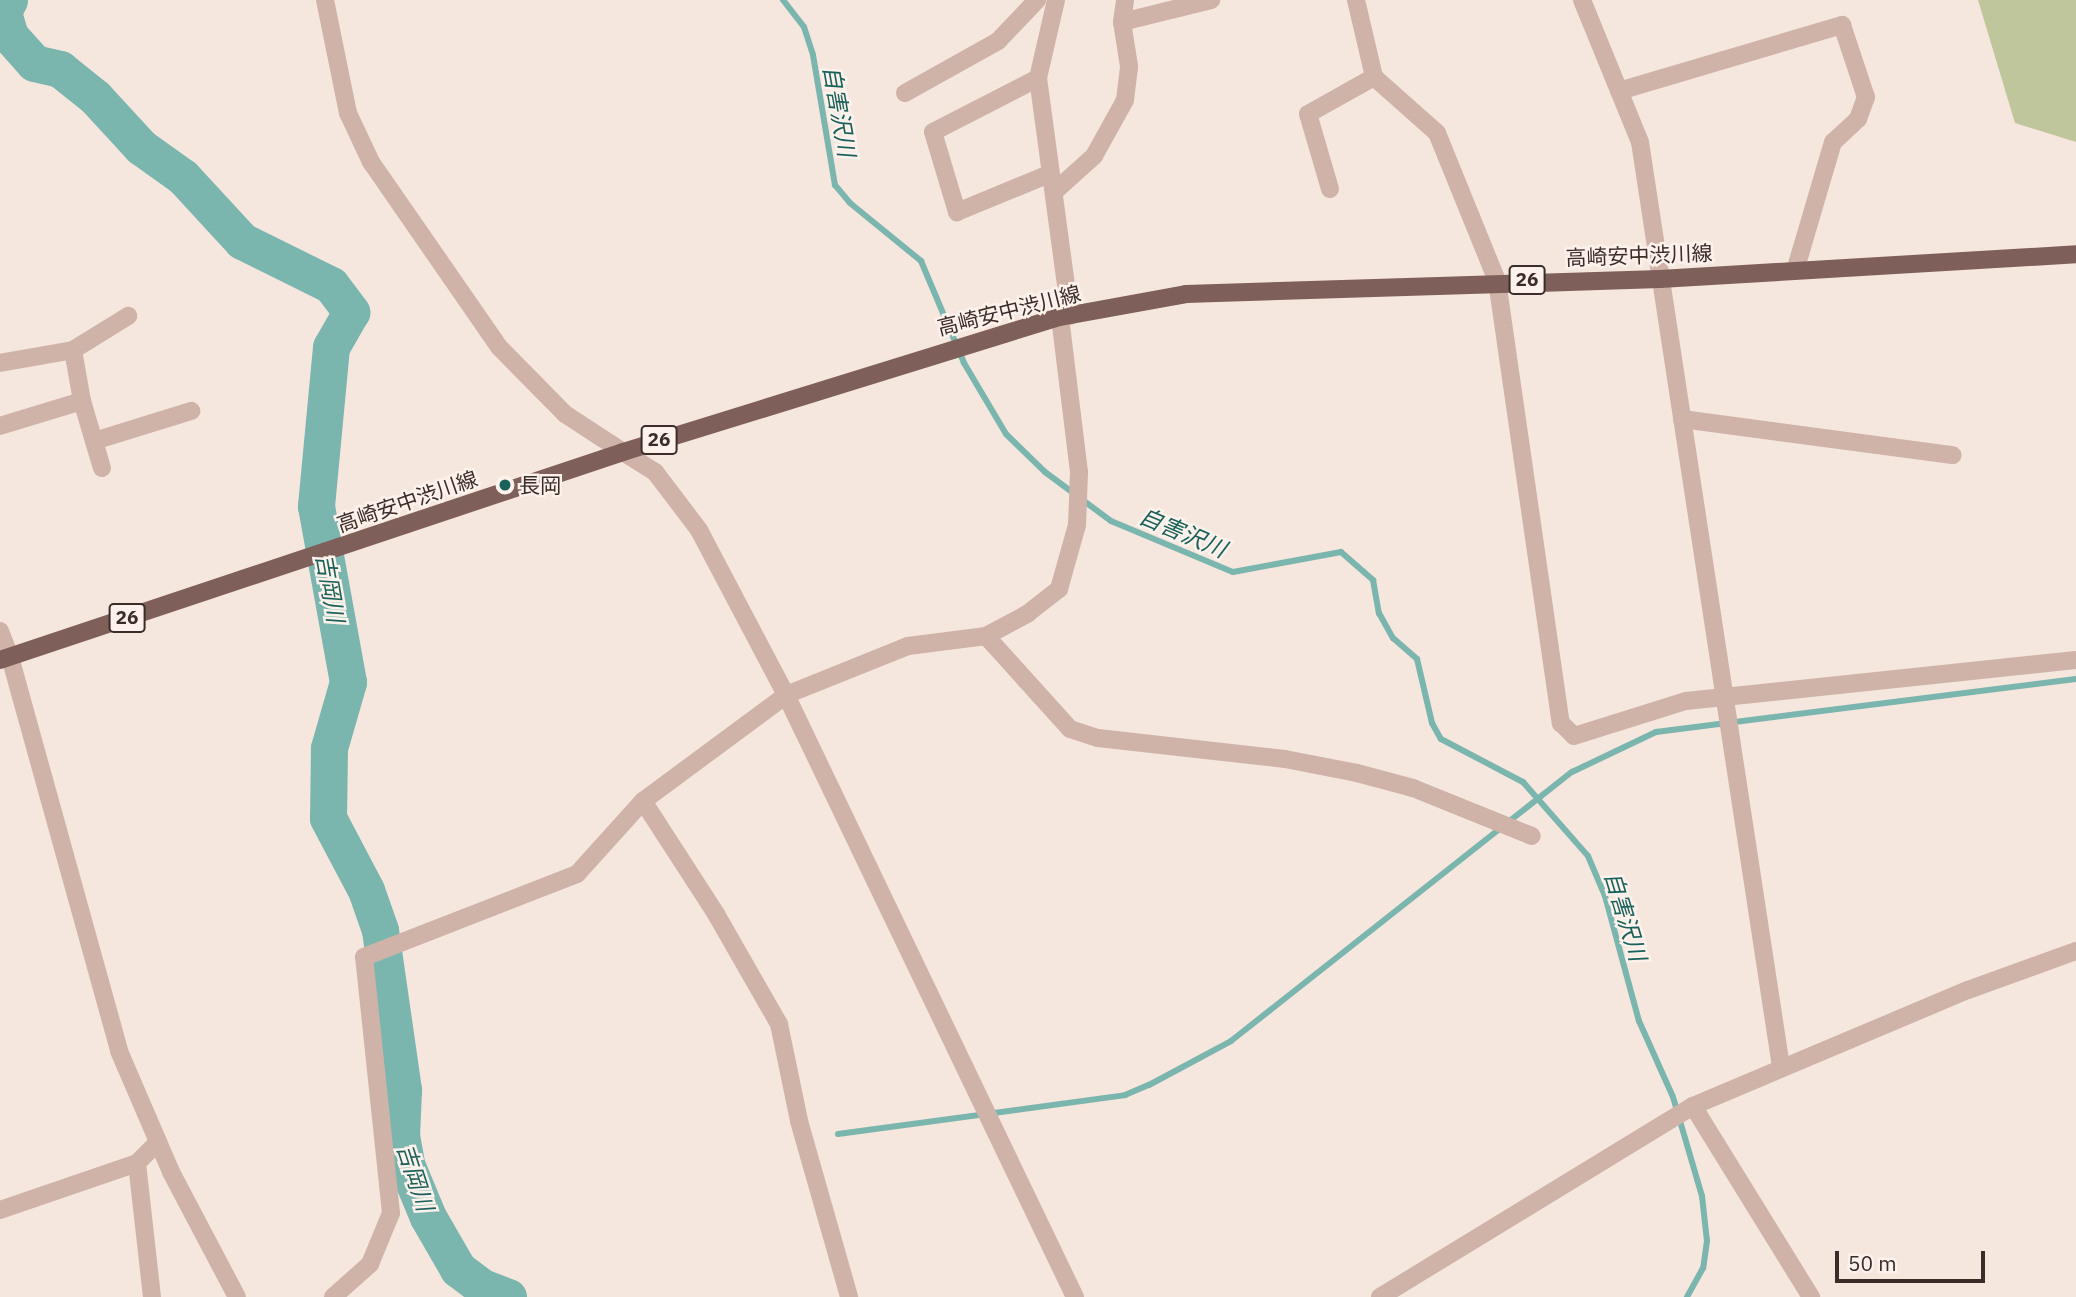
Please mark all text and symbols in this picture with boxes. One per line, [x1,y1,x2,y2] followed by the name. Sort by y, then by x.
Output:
[818,63,862,159] water label: 自害沢川
[1565,240,1713,270] street label: 高崎安中渋川線
[1508,264,1546,296] road number: 26
[935,280,1083,340] street label: 高崎安中渋川線
[640,424,678,456] road number: 26
[333,465,481,537] street label: 高崎安中渋川線
[519,472,561,498] place label: 長岡
[497,477,513,493] marker: 長岡
[1135,501,1231,563] water label: 自害沢川
[311,552,351,624] water label: 吉岡川
[108,603,146,634] road number: 26
[1599,868,1653,964] water label: 自害沢川
[392,1140,440,1214] water label: 吉岡川
[1838,1238,1988,1282] scale bar
[1848,1249,1897,1277] text: 50 m

